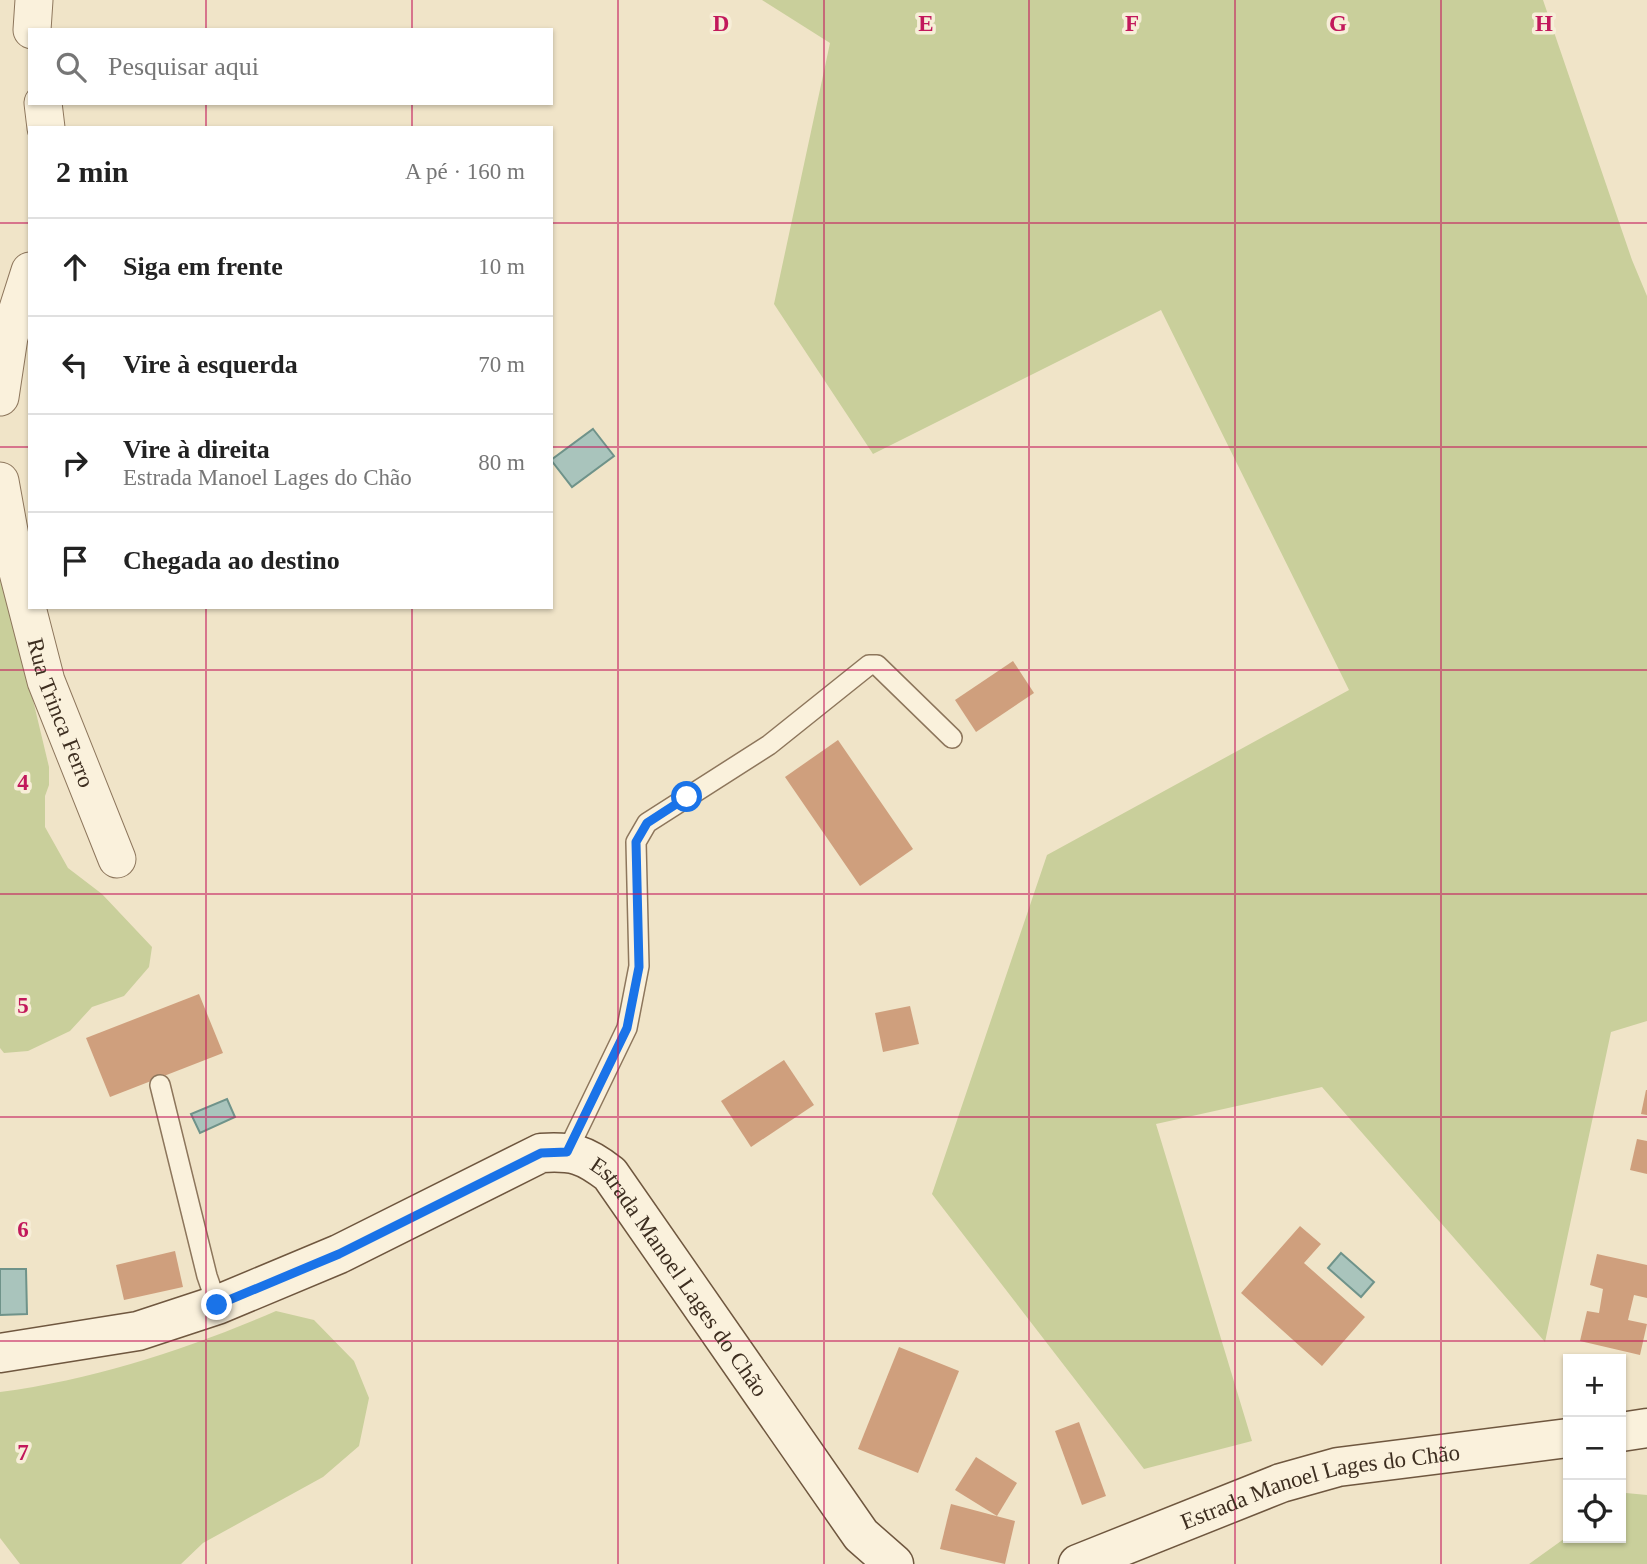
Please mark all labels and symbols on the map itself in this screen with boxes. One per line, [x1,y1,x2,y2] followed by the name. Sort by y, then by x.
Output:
[713,11,729,36] text: D
[918,11,934,36] text: E
[1125,11,1139,36] text: F
[1329,11,1347,36] text: G
[1535,11,1553,36] text: H
[22,635,99,791] street label: Rua Trinca Ferro
[17,770,29,795] text: 4
[671,781,702,812] route start
[17,993,29,1018] text: 5
[586,1152,773,1401] street label: Estrada Manoel Lages do Chão
[17,1217,29,1242] text: 6
[201,1289,232,1320] route end
[17,1440,29,1465] text: 7
[1177,1440,1461,1535] street label: Estrada Manoel Lages do Chão

